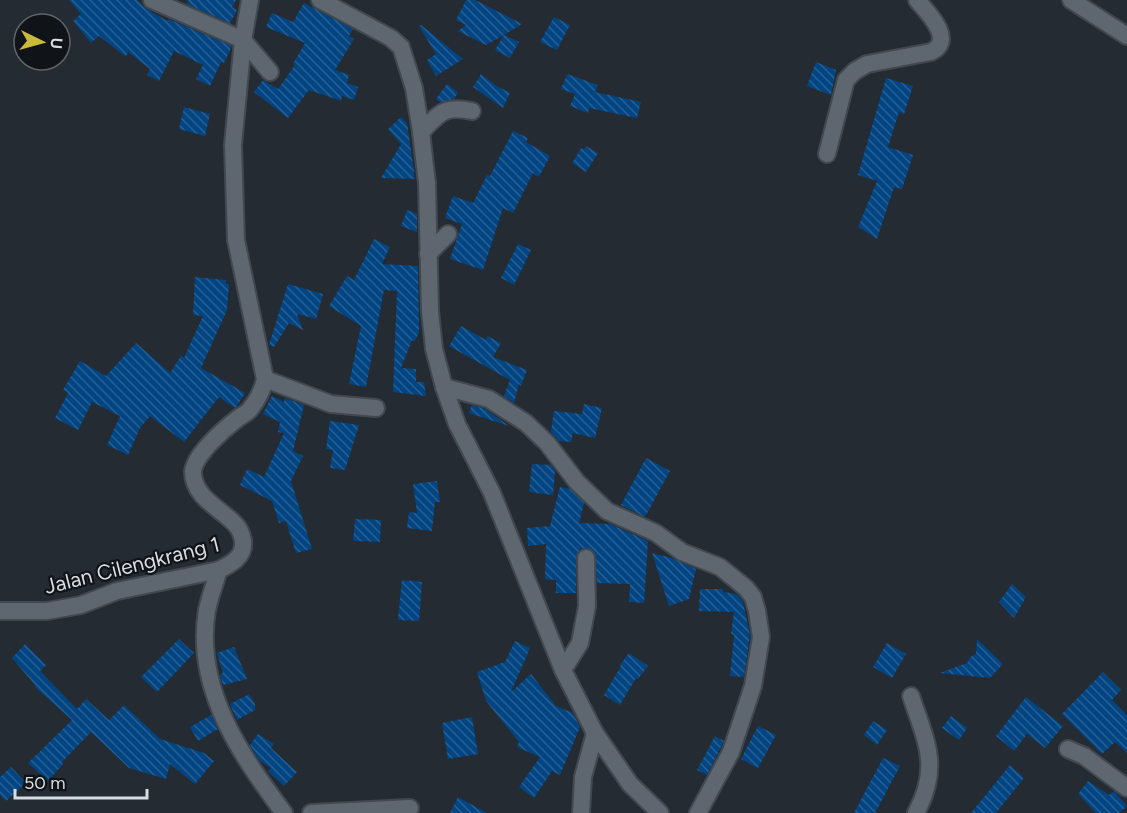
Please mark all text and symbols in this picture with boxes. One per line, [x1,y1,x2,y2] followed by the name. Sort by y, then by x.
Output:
[12,12,72,72] north arrow
[46,37,66,50] text: U
[42,531,222,599] street label: Jalan Cilengkrang 1
[15,762,147,800] scale bar
[24,772,66,794] text: 50 m

